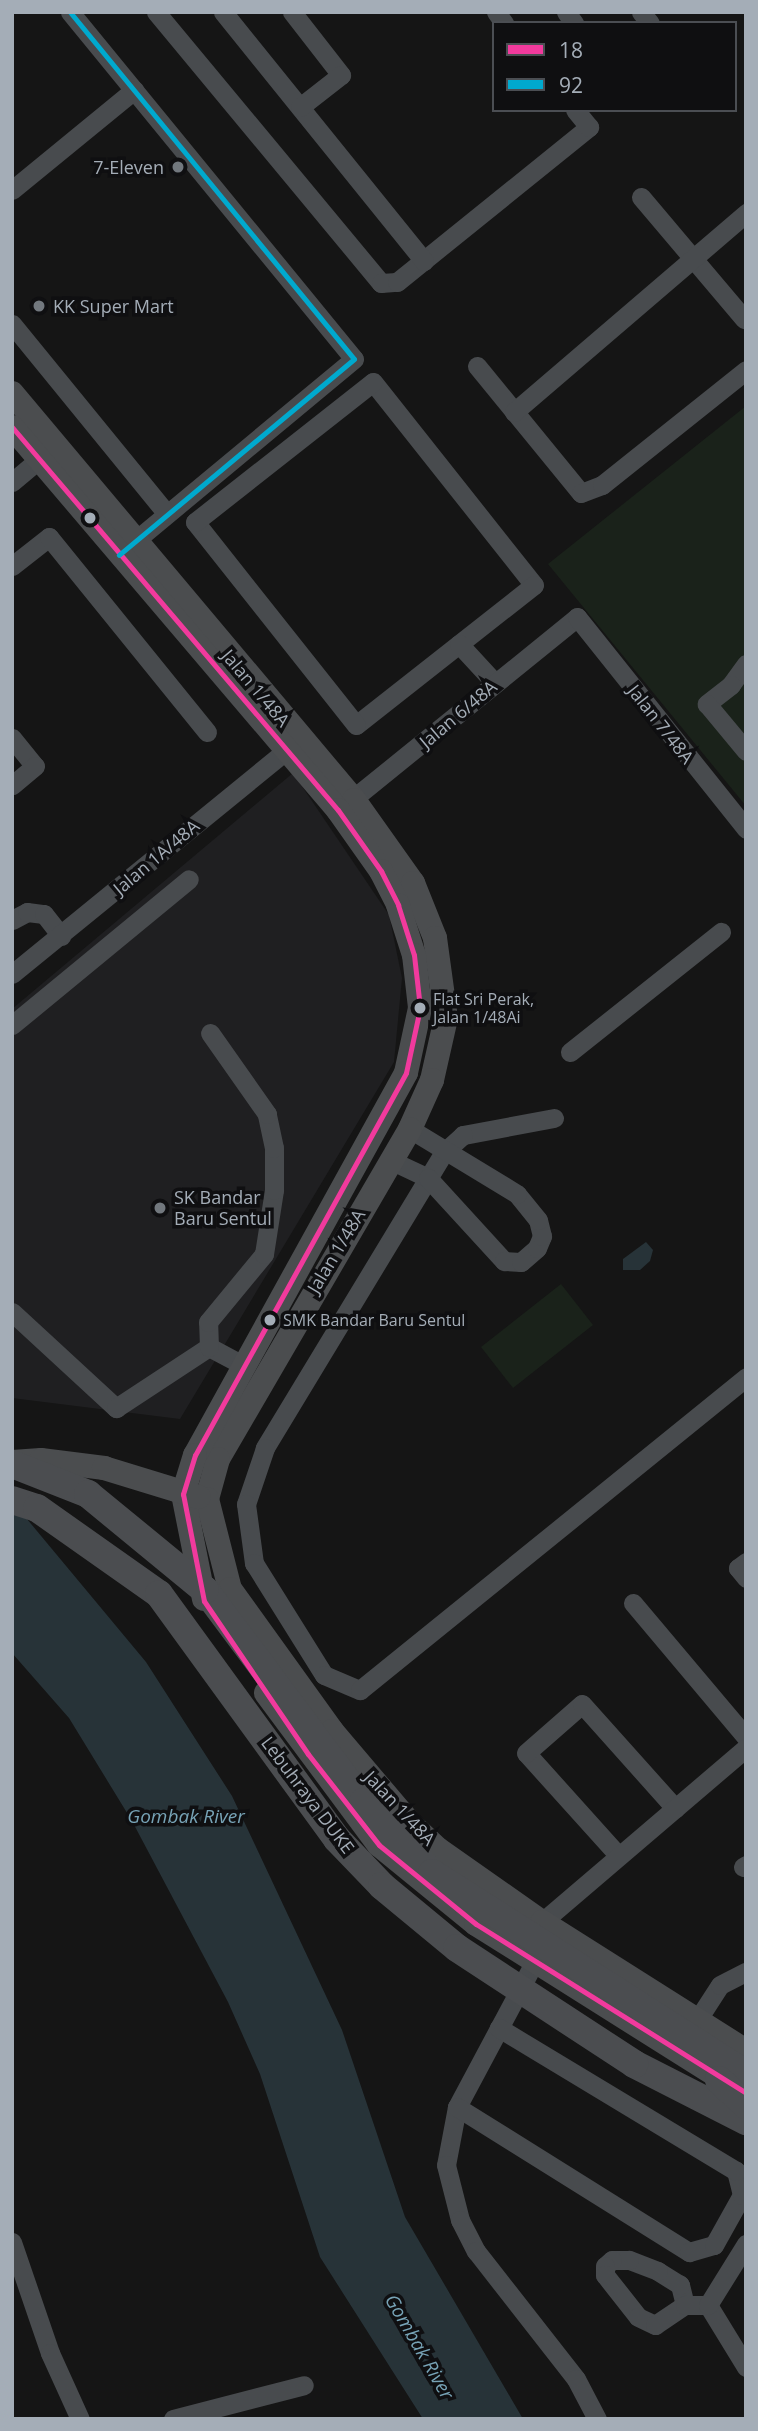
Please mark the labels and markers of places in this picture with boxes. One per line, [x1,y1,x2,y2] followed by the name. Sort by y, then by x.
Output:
[93,156,164,178] place label: 7-Eleven
[170,159,186,175] marker: 7-Eleven
[53,295,174,317] place label: KK Super Mart
[31,298,47,314] marker: KK Super Mart
[83,511,97,525] unlabelled marker
[433,989,534,1027] place label: Flat Sri Perak, Jalan 1/48Ai
[413,1001,427,1015] marker: Flat Sri Perak, Jalan 1/48Ai
[174,1187,272,1230] place label: SK Bandar Baru Sentul
[152,1200,168,1216] marker: SK Bandar Baru Sentul
[283,1310,465,1330] place label: SMK Bandar Baru Sentul
[263,1313,277,1327] marker: SMK Bandar Baru Sentul

